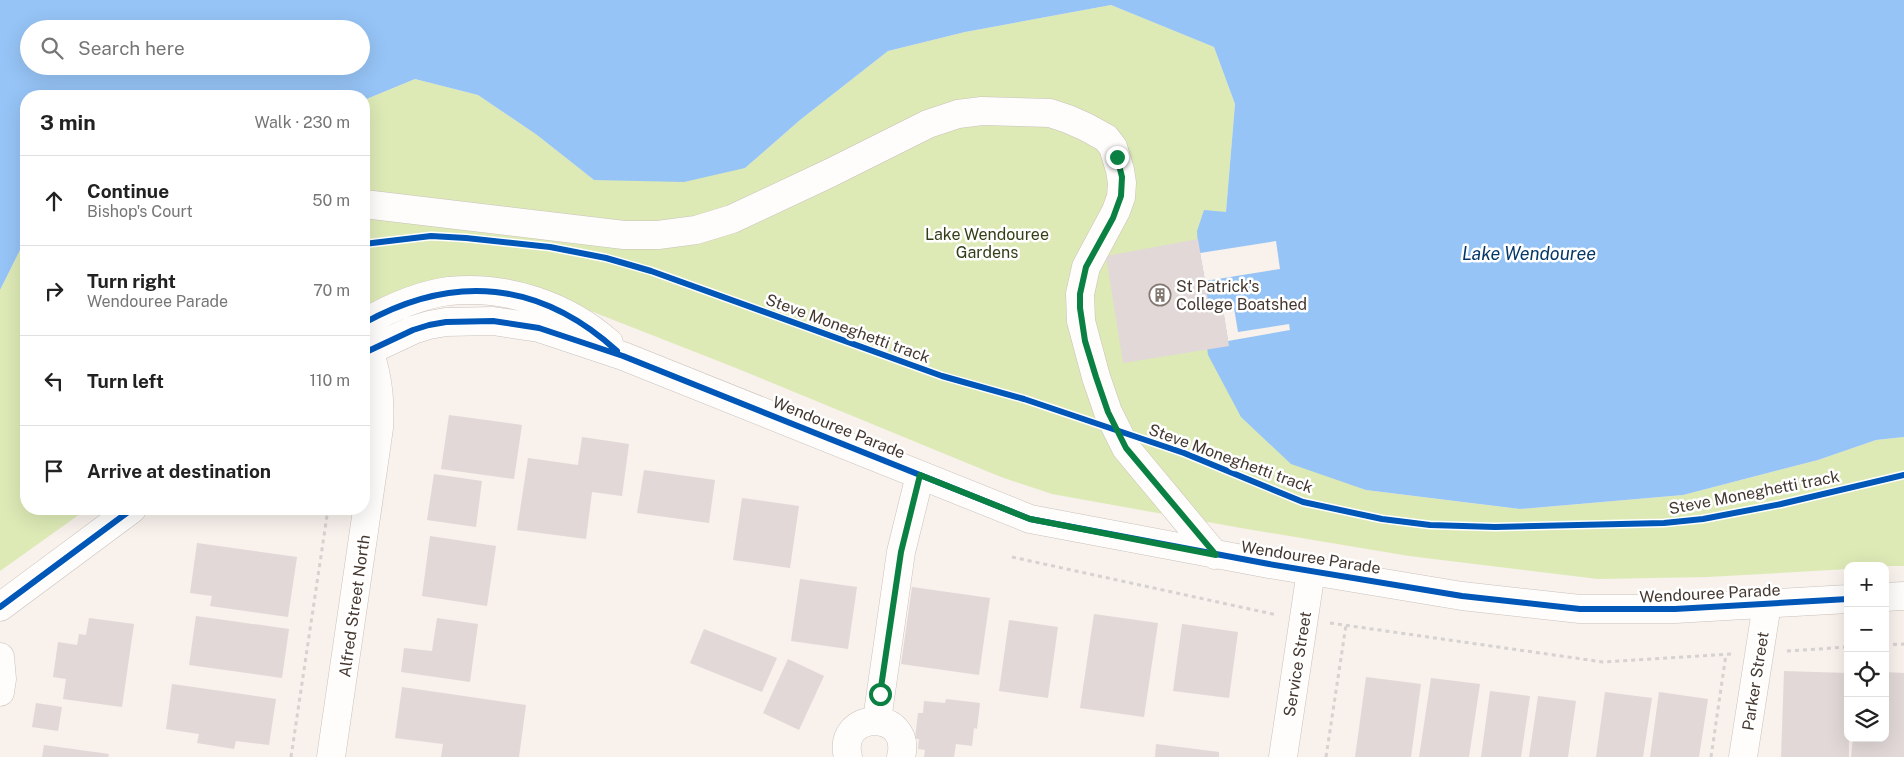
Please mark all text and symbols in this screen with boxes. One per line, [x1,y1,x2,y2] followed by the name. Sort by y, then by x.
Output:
[20,20,370,75] search box
[38,34,66,62] icon: search
[78,37,185,59] text: Search here
[40,110,96,135] text: 3 min
[254,113,350,132] text: Walk · 230 m
[1106,146,1129,169] route end
[87,180,169,202] text: Continue
[40,187,68,215] icon: ahead
[312,191,350,210] text: 50 m
[87,202,193,221] text: Bishop's Court
[925,225,1049,262] park label: Lake Wendouree Gardens
[1462,243,1596,264] water label: Lake Wendouree
[87,270,176,292] text: Turn right
[40,277,68,305] icon: right
[1176,277,1307,314] place label: St Patrick's College Boatshed
[313,281,350,300] text: 70 m
[1148,283,1172,307] building icon: St Patrick's College Boatshed
[763,290,933,367] street label: Steve Moneghetti track
[87,292,228,311] text: Wendouree Parade
[40,367,68,395] icon: left
[87,370,164,392] text: Turn left
[309,371,350,390] text: 110 m
[770,392,908,463] street label: Wendouree Parade
[1146,420,1316,497] street label: Steve Moneghetti track
[40,457,68,485] icon: arrive
[87,460,271,482] text: Arrive at destination
[1667,467,1841,518] street label: Steve Moneghetti track
[335,534,374,679] street label: Alfred Street North
[1240,537,1382,578] street label: Wendouree Parade
[1844,562,1889,742] map controls
[1844,562,1889,607] button: +
[1639,580,1781,607] street label: Wendouree Parade
[1844,607,1889,652] button: −
[1280,610,1315,718] street label: Service Street
[1738,630,1773,732] street label: Parker Street
[1844,652,1889,697] button: locate
[869,683,892,706] route start
[1844,697,1889,742] button: layers

